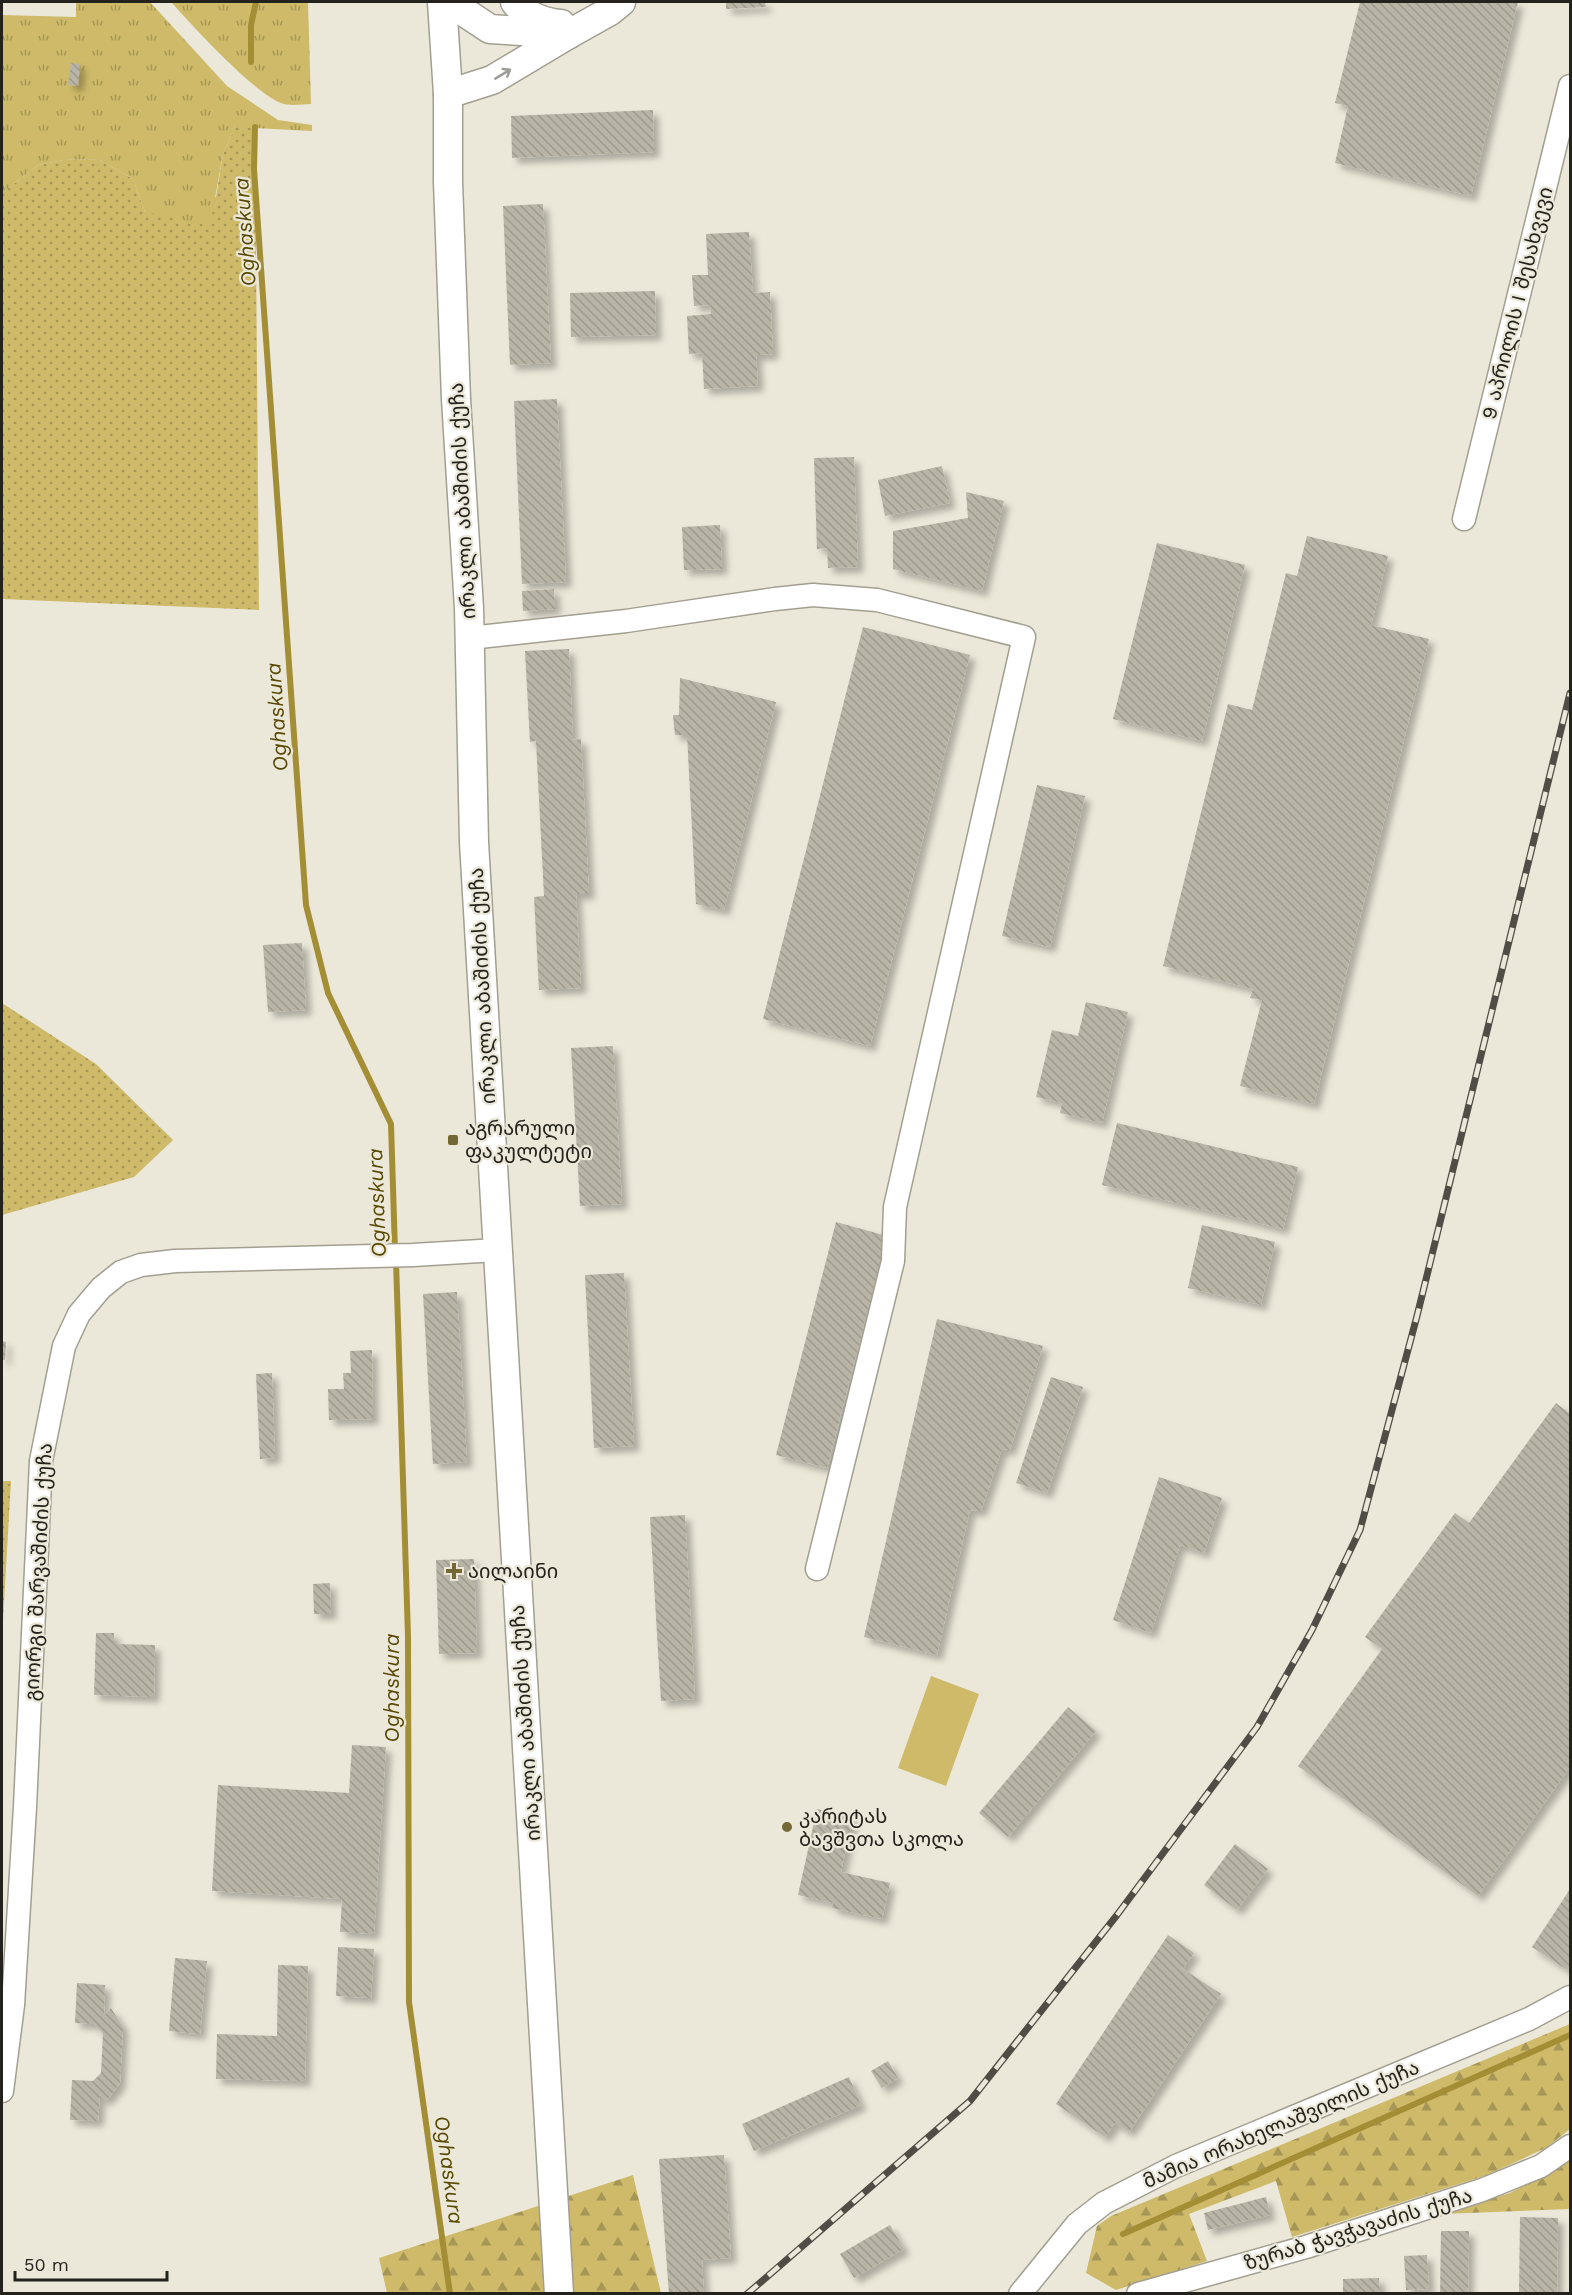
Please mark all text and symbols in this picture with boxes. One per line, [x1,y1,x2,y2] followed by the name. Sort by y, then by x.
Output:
[494,68,511,81] one-way arrow
[228,177,261,287] water label: Oghaskura
[1476,184,1558,422] street label: 9 აპრილის I შესახვევი
[444,382,481,620] street label: ირაკლი აბაშიძის ქუჩა
[260,662,293,772] water label: Oghaskura
[464,867,501,1105] street label: ირაკლი აბაშიძის ქუჩა
[465,1116,592,1164] place label: აგრარული ფაკულტეტი
[446,1133,460,1147] marker: აგრარული ფაკულტეტი
[362,1148,391,1258] water label: Oghaskura
[19,1442,57,1702] street label: გიორგი შარვაშიძის ქუჩა
[468,1559,558,1584] place label: აილაინი
[445,1562,463,1580] marker: აილაინი
[505,1604,546,1842] street label: ირაკლი აბაშიძის ქუჩა
[379,1633,404,1743] water label: Oghaskura
[799,1804,964,1852] place label: კარიტას ბავშვთა სკოლა
[780,1820,794,1834] marker: კარიტას ბავშვთა სკოლა
[1139,2055,1423,2194] street label: მამია ორახელაშვილის ქუჩა
[430,2114,469,2226] water label: Oghaskura
[1241,2183,1475,2275] street label: ზურაბ ჭავჭავაძის ქუჩა
[15,2244,166,2282] scale bar
[24,2254,69,2275] text: 50 m

